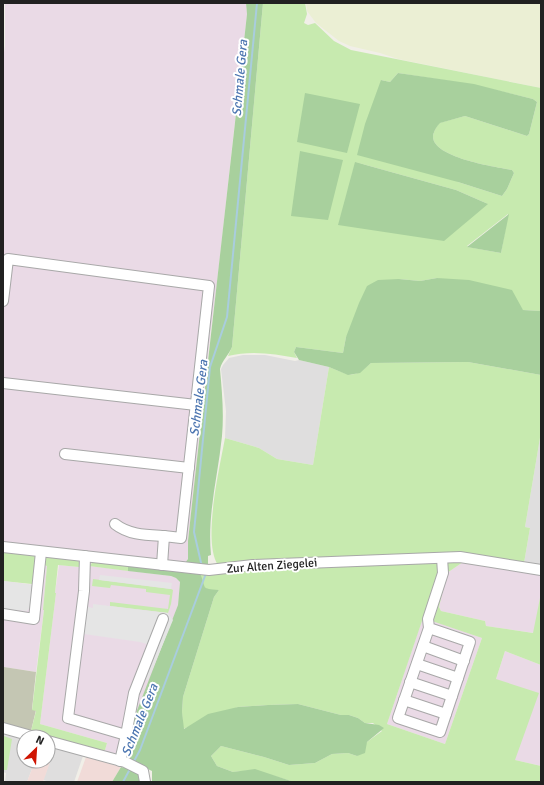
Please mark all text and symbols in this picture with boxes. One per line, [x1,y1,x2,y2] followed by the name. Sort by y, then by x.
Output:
[229,39,251,117] water label: Schmale Gera
[186,359,212,437] water label: Schmale Gera
[226,555,318,577] street label: Zur Alten Ziegelei
[118,681,162,759] water label: Schmale Gera
[16,729,56,769] north arrow
[34,733,46,748] text: N

